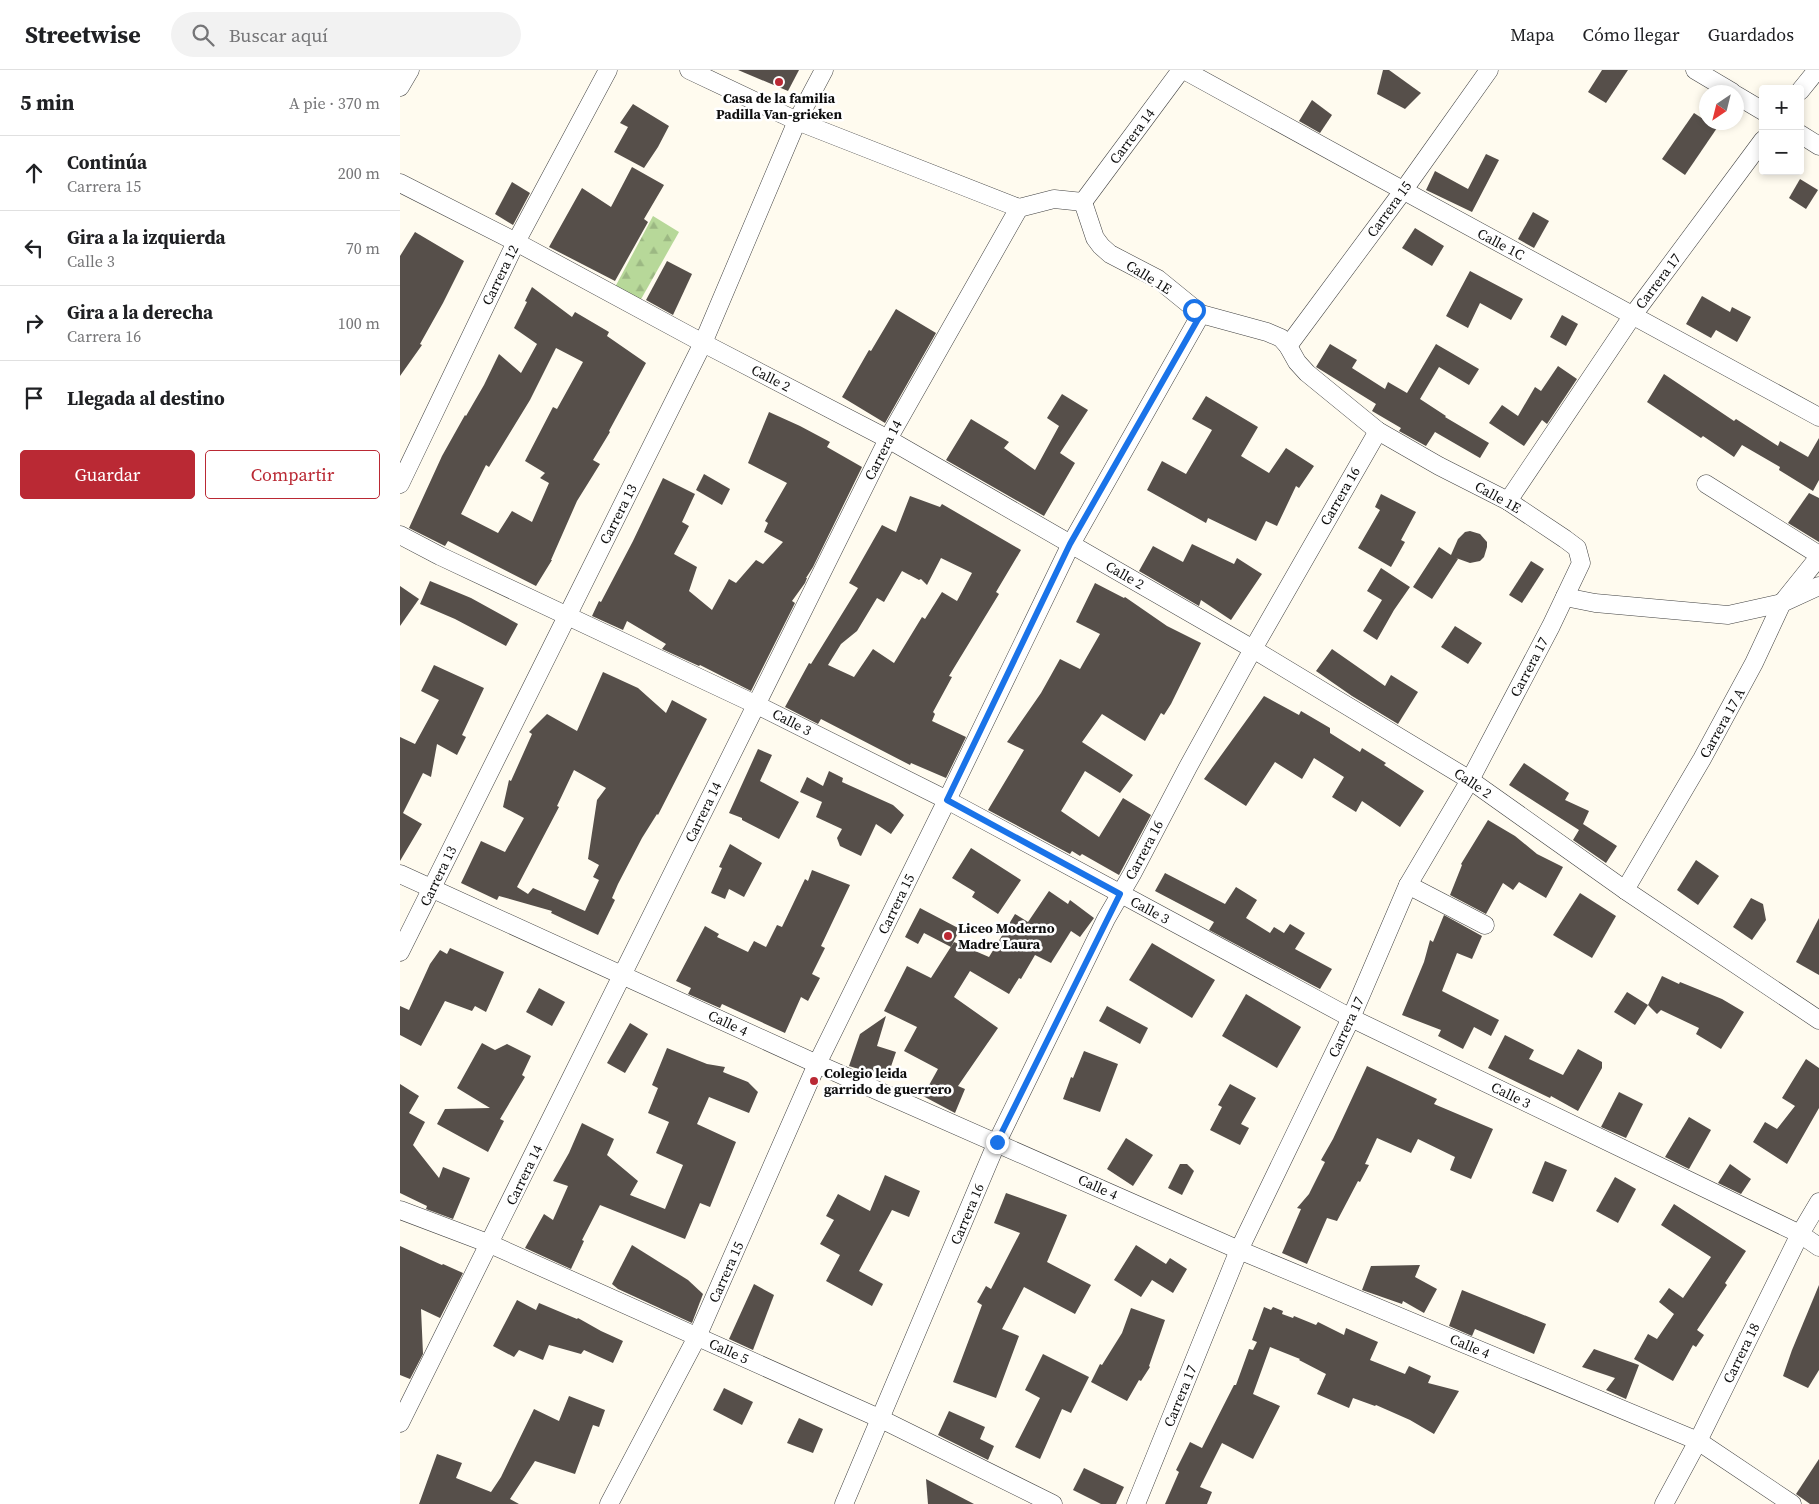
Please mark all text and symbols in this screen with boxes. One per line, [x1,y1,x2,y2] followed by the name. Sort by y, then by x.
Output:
[171,12,521,57] search box
[25,18,141,51] text: Streetwise
[189,21,217,49] icon: search
[229,22,328,48] text: Buscar aquí
[1510,22,1555,47] text: Mapa
[1583,22,1680,47] text: Cómo llegar
[1708,22,1794,47] text: Guardados
[773,76,785,88] marker: Casa de la familia Padilla Van-grieken
[1699,85,1744,130] north arrow
[1759,85,1804,175] map controls
[1759,85,1804,130] button: +
[20,88,75,117] text: 5 min
[716,88,842,124] place label: Casa de la familia Padilla Van-grieken
[289,92,380,114] text: A pie · 370 m
[1104,104,1160,168] street label: Carrera 14
[1759,130,1804,175] button: −
[67,149,147,175] text: Continúa
[20,159,48,187] icon: ahead
[338,162,380,184] text: 200 m
[67,175,141,197] text: Carrera 15
[1362,177,1416,241] street label: Carrera 15
[1474,223,1528,265] street label: Calle 1C
[67,224,226,250] text: Gira a la izquierda
[20,234,48,262] icon: left
[346,237,380,259] text: 70 m
[477,241,523,309] street label: Carrera 12
[1630,249,1686,313] street label: Carrera 17
[67,250,115,272] text: Calle 3
[1122,255,1176,299] street label: Calle 1E
[67,299,213,325] text: Gira a la derecha
[1183,299,1206,322] route start
[20,309,48,337] icon: right
[338,312,380,334] text: 100 m
[67,325,141,347] text: Carrera 16
[748,360,794,396] street label: Calle 2
[20,384,48,412] icon: arrive
[67,385,225,411] text: Llegada al destino
[859,417,907,483] street label: Carrera 14
[20,450,195,499] button: Guardar
[205,450,380,499] button: Compartir
[1315,463,1365,529] street label: Carrera 16
[1471,476,1525,518] street label: Calle 1E
[594,481,642,547] street label: Carrera 13
[1102,556,1148,594] street label: Calle 2
[1505,634,1553,700] street label: Carrera 17
[1694,684,1750,762] street label: Carrera 17 A
[769,704,815,740] street label: Calle 3
[1450,763,1496,803] street label: Calle 2
[680,778,726,846] street label: Carrera 14
[1120,817,1168,883] street label: Carrera 16
[415,842,461,910] street label: Carrera 13
[873,870,919,938] street label: Carrera 15
[1127,891,1173,929] street label: Calle 3
[958,918,1055,954] place label: Liceo Moderno Madre Laura
[942,930,954,942] marker: Liceo Moderno Madre Laura
[1323,993,1369,1061] street label: Carrera 17
[705,1005,751,1041] street label: Calle 4
[824,1063,952,1099] place label: Colegio leida garrido de guerrero
[808,1075,820,1087] marker: Colegio leida garrido de guerrero
[1488,1077,1534,1113] street label: Calle 3
[986,1131,1009,1154] route end
[501,1141,547,1209] street label: Carrera 14
[1075,1169,1121,1205] street label: Calle 4
[945,1180,989,1248] street label: Carrera 16
[704,1238,748,1306] street label: Carrera 15
[1718,1319,1764,1387] street label: Carrera 18
[1447,1329,1493,1363] street label: Calle 4
[706,1333,752,1369] street label: Calle 5
[1159,1362,1201,1430] street label: Carrera 17

